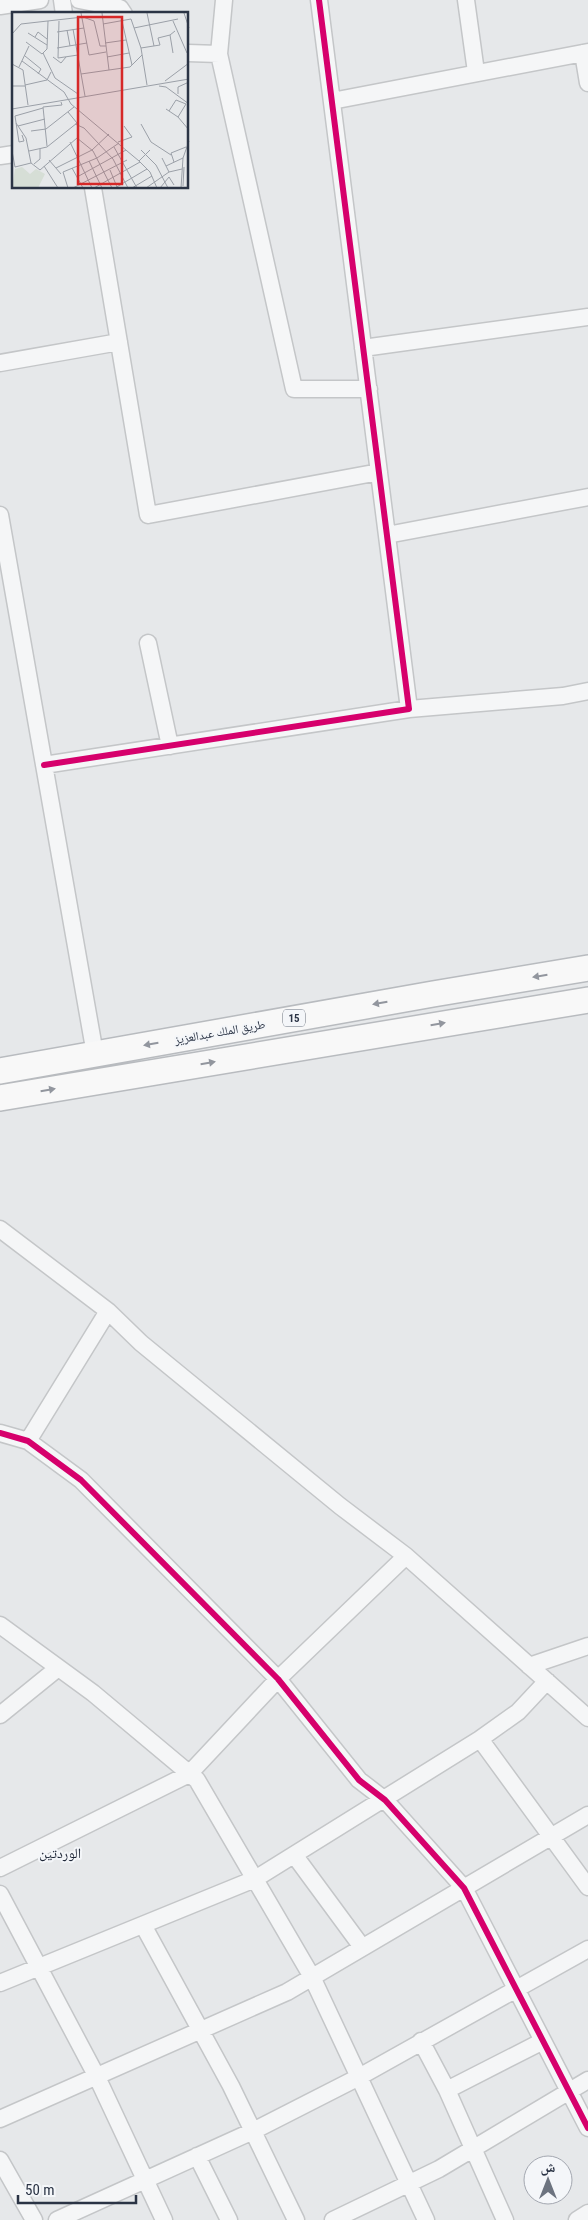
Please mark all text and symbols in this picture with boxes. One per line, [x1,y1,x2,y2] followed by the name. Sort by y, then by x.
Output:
[12,12,189,189] inset map
[532,973,548,981] one-way arrow
[371,1000,387,1008] one-way arrow
[283,1010,305,1026] road number: 15
[173,1017,266,1047] street label: طريق الملك عبدالعزيز
[430,1020,446,1028] one-way arrow
[142,1041,158,1049] one-way arrow
[201,1058,217,1066] one-way arrow
[40,1085,56,1093] one-way arrow
[39,1845,81,1862] district label: الوردتين
[523,2155,573,2205] north arrow
[541,2159,556,2176] text: ش
[18,2172,135,2204] scale bar
[25,2181,55,2199] text: 50 m

